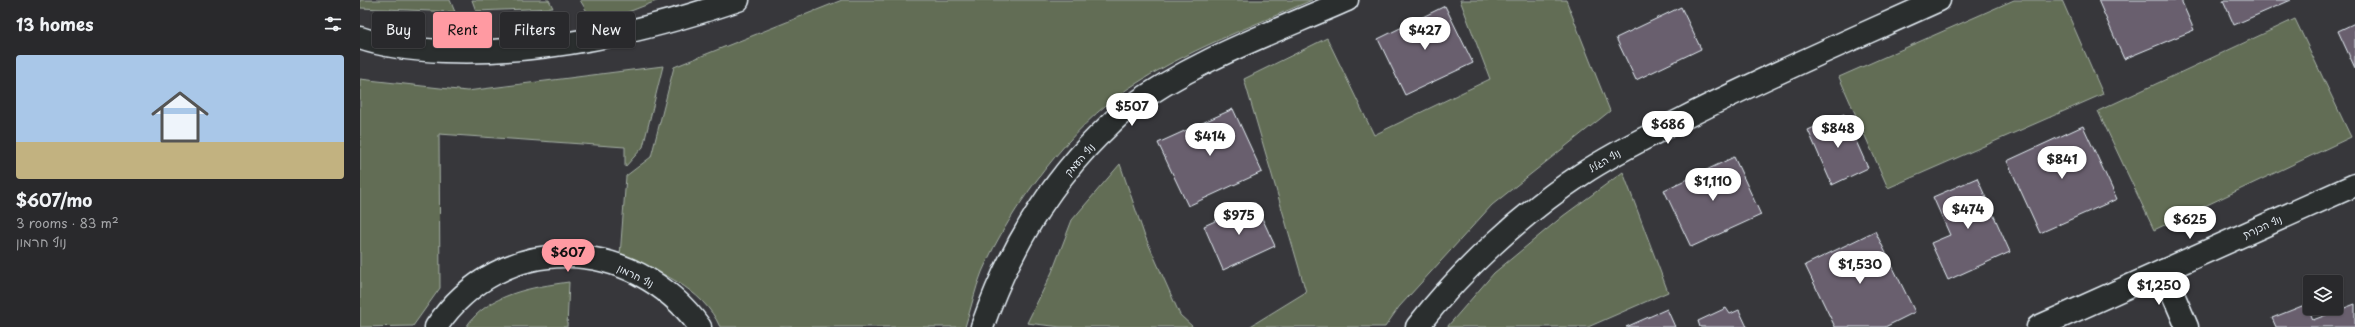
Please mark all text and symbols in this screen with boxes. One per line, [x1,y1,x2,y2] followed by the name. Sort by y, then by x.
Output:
[16,11,93,37] text: 13 homes
[372,12,425,48] chip: Buy
[433,12,492,48] chip: Rent
[500,12,569,48] chip: Filters
[577,12,635,48] chip: New
[322,13,344,35] icon: filters
[1401,17,1449,51] pin: $427
[1408,20,1442,39] text: $427
[144,81,216,153] icon: home
[1108,93,1156,127] pin: $507
[1115,96,1149,115] text: $507
[1644,111,1692,145] pin: $686
[1651,114,1685,133] text: $686
[1814,115,1862,149] pin: $848
[1821,118,1855,137] text: $848
[1186,123,1234,157] pin: $414
[1194,126,1226,145] text: $414
[1061,139,1098,179] street label: נוף העמק
[1585,145,1623,175] street label: נוף הגליל
[2038,146,2086,180] pin: $841
[2047,149,2077,168] text: $841
[1680,168,1746,202] pin: $1,110
[1694,171,1732,190] text: $1,110
[16,187,92,213] text: $607/mo
[1944,196,1992,230] pin: $474
[1952,199,1984,218] text: $474
[1215,202,1263,236] pin: $975
[1223,205,1255,224] text: $975
[2166,206,2214,240] pin: $625
[2173,209,2207,228] text: $625
[2240,211,2284,241] street label: נוף הכנרת
[16,213,119,232] text: 3 rooms · 83 m²
[16,232,67,251] text: נוף חרמון
[544,239,592,273] pin: $607
[551,242,585,261] text: $607
[1827,251,1893,285] pin: $1,530
[1838,254,1882,273] text: $1,530
[615,260,657,290] street label: נוף חרמון
[2126,272,2192,306] pin: $1,250
[2137,275,2181,294] text: $1,250
[2303,275,2343,315] map controls
[2303,275,2343,315] button: layers

